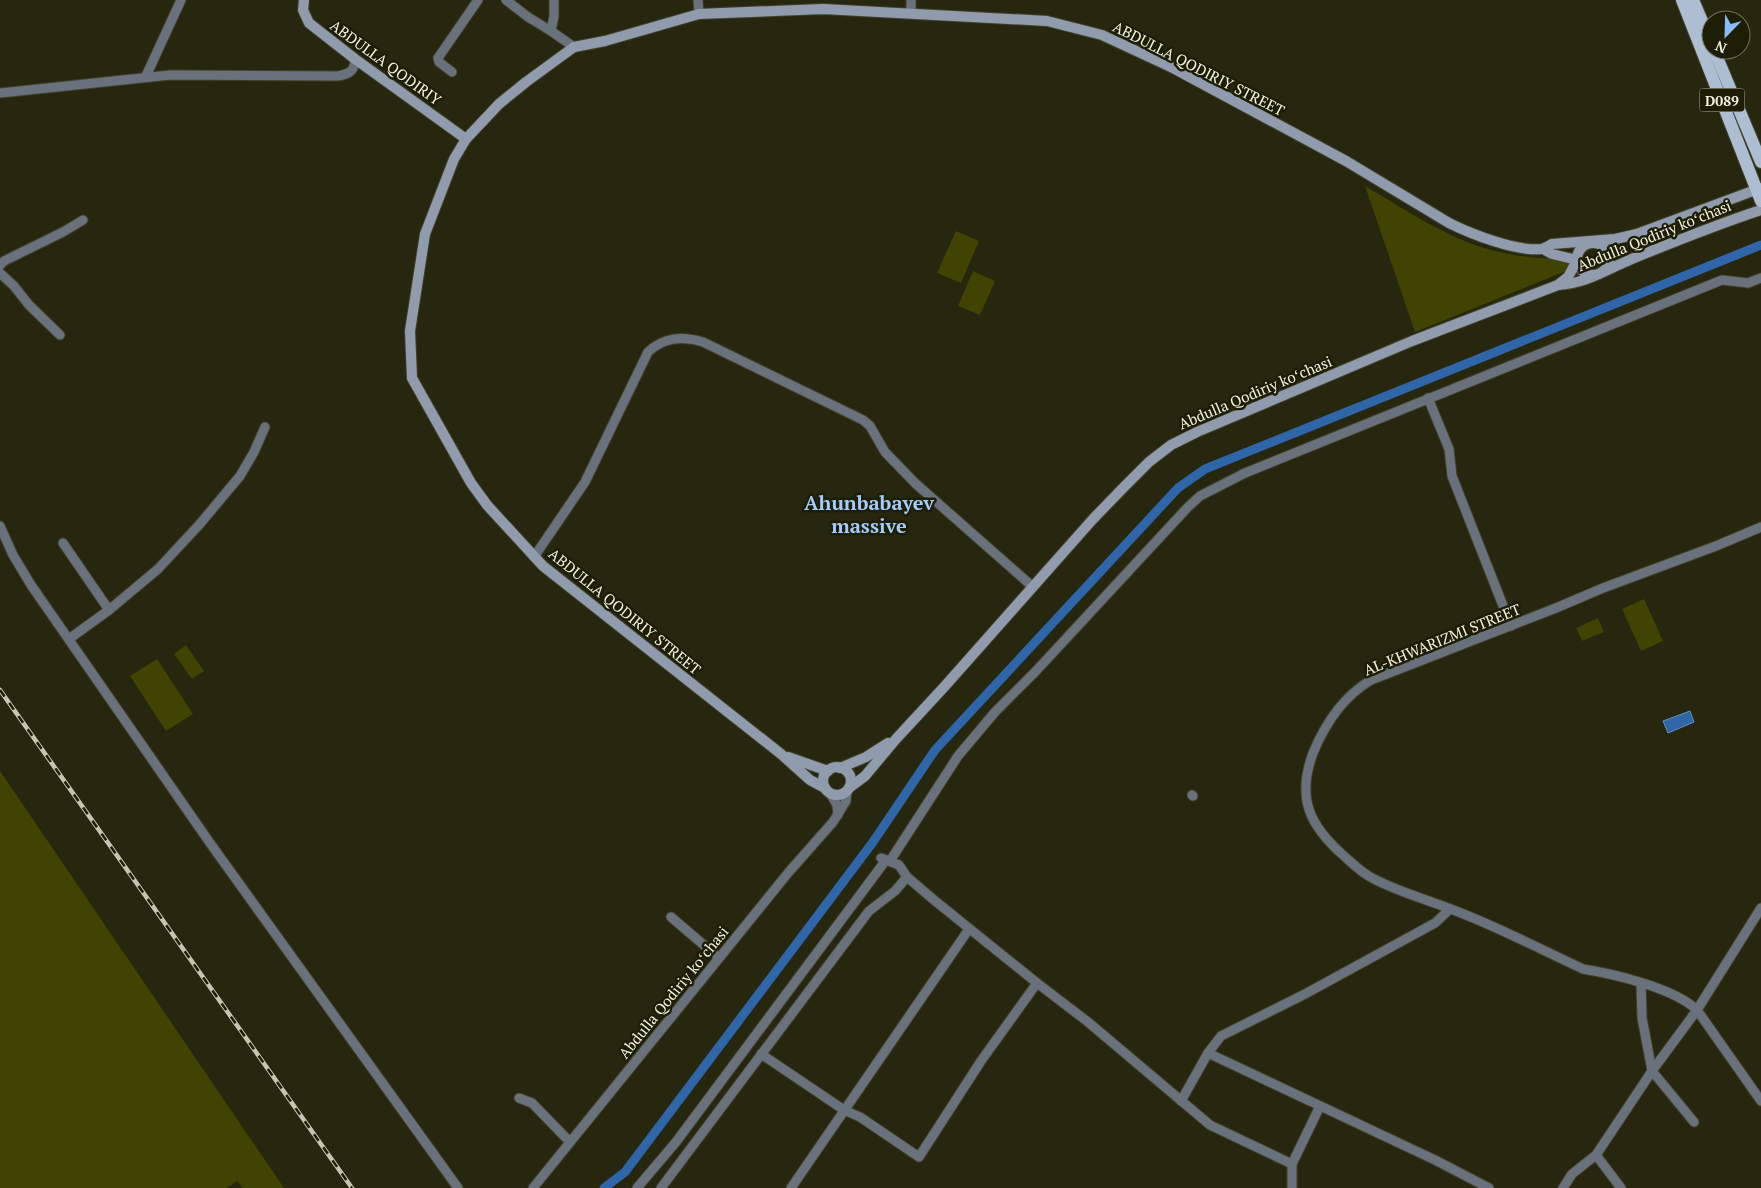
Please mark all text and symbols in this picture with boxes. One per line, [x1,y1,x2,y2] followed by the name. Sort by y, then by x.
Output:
[1701,10,1751,60] north arrow
[326,15,446,109] street label: ABDULLA QODIRIY
[1110,16,1288,120] street label: ABDULLA QODIRIY STREET
[1712,36,1729,58] text: N
[1700,88,1744,112] road number: D089
[1574,195,1734,275] street label: Abdulla Qodiriy koʻchasi
[1175,351,1335,433] street label: Abdulla Qodiriy koʻchasi
[804,489,934,539] district label: Ahunbabayev massive
[545,543,705,679] street label: ABDULLA QODIRIY STREET
[1361,598,1523,680] street label: AL-KHWARIZMI STREET
[613,922,733,1062] street label: Abdulla Qodiriy koʻchasi

